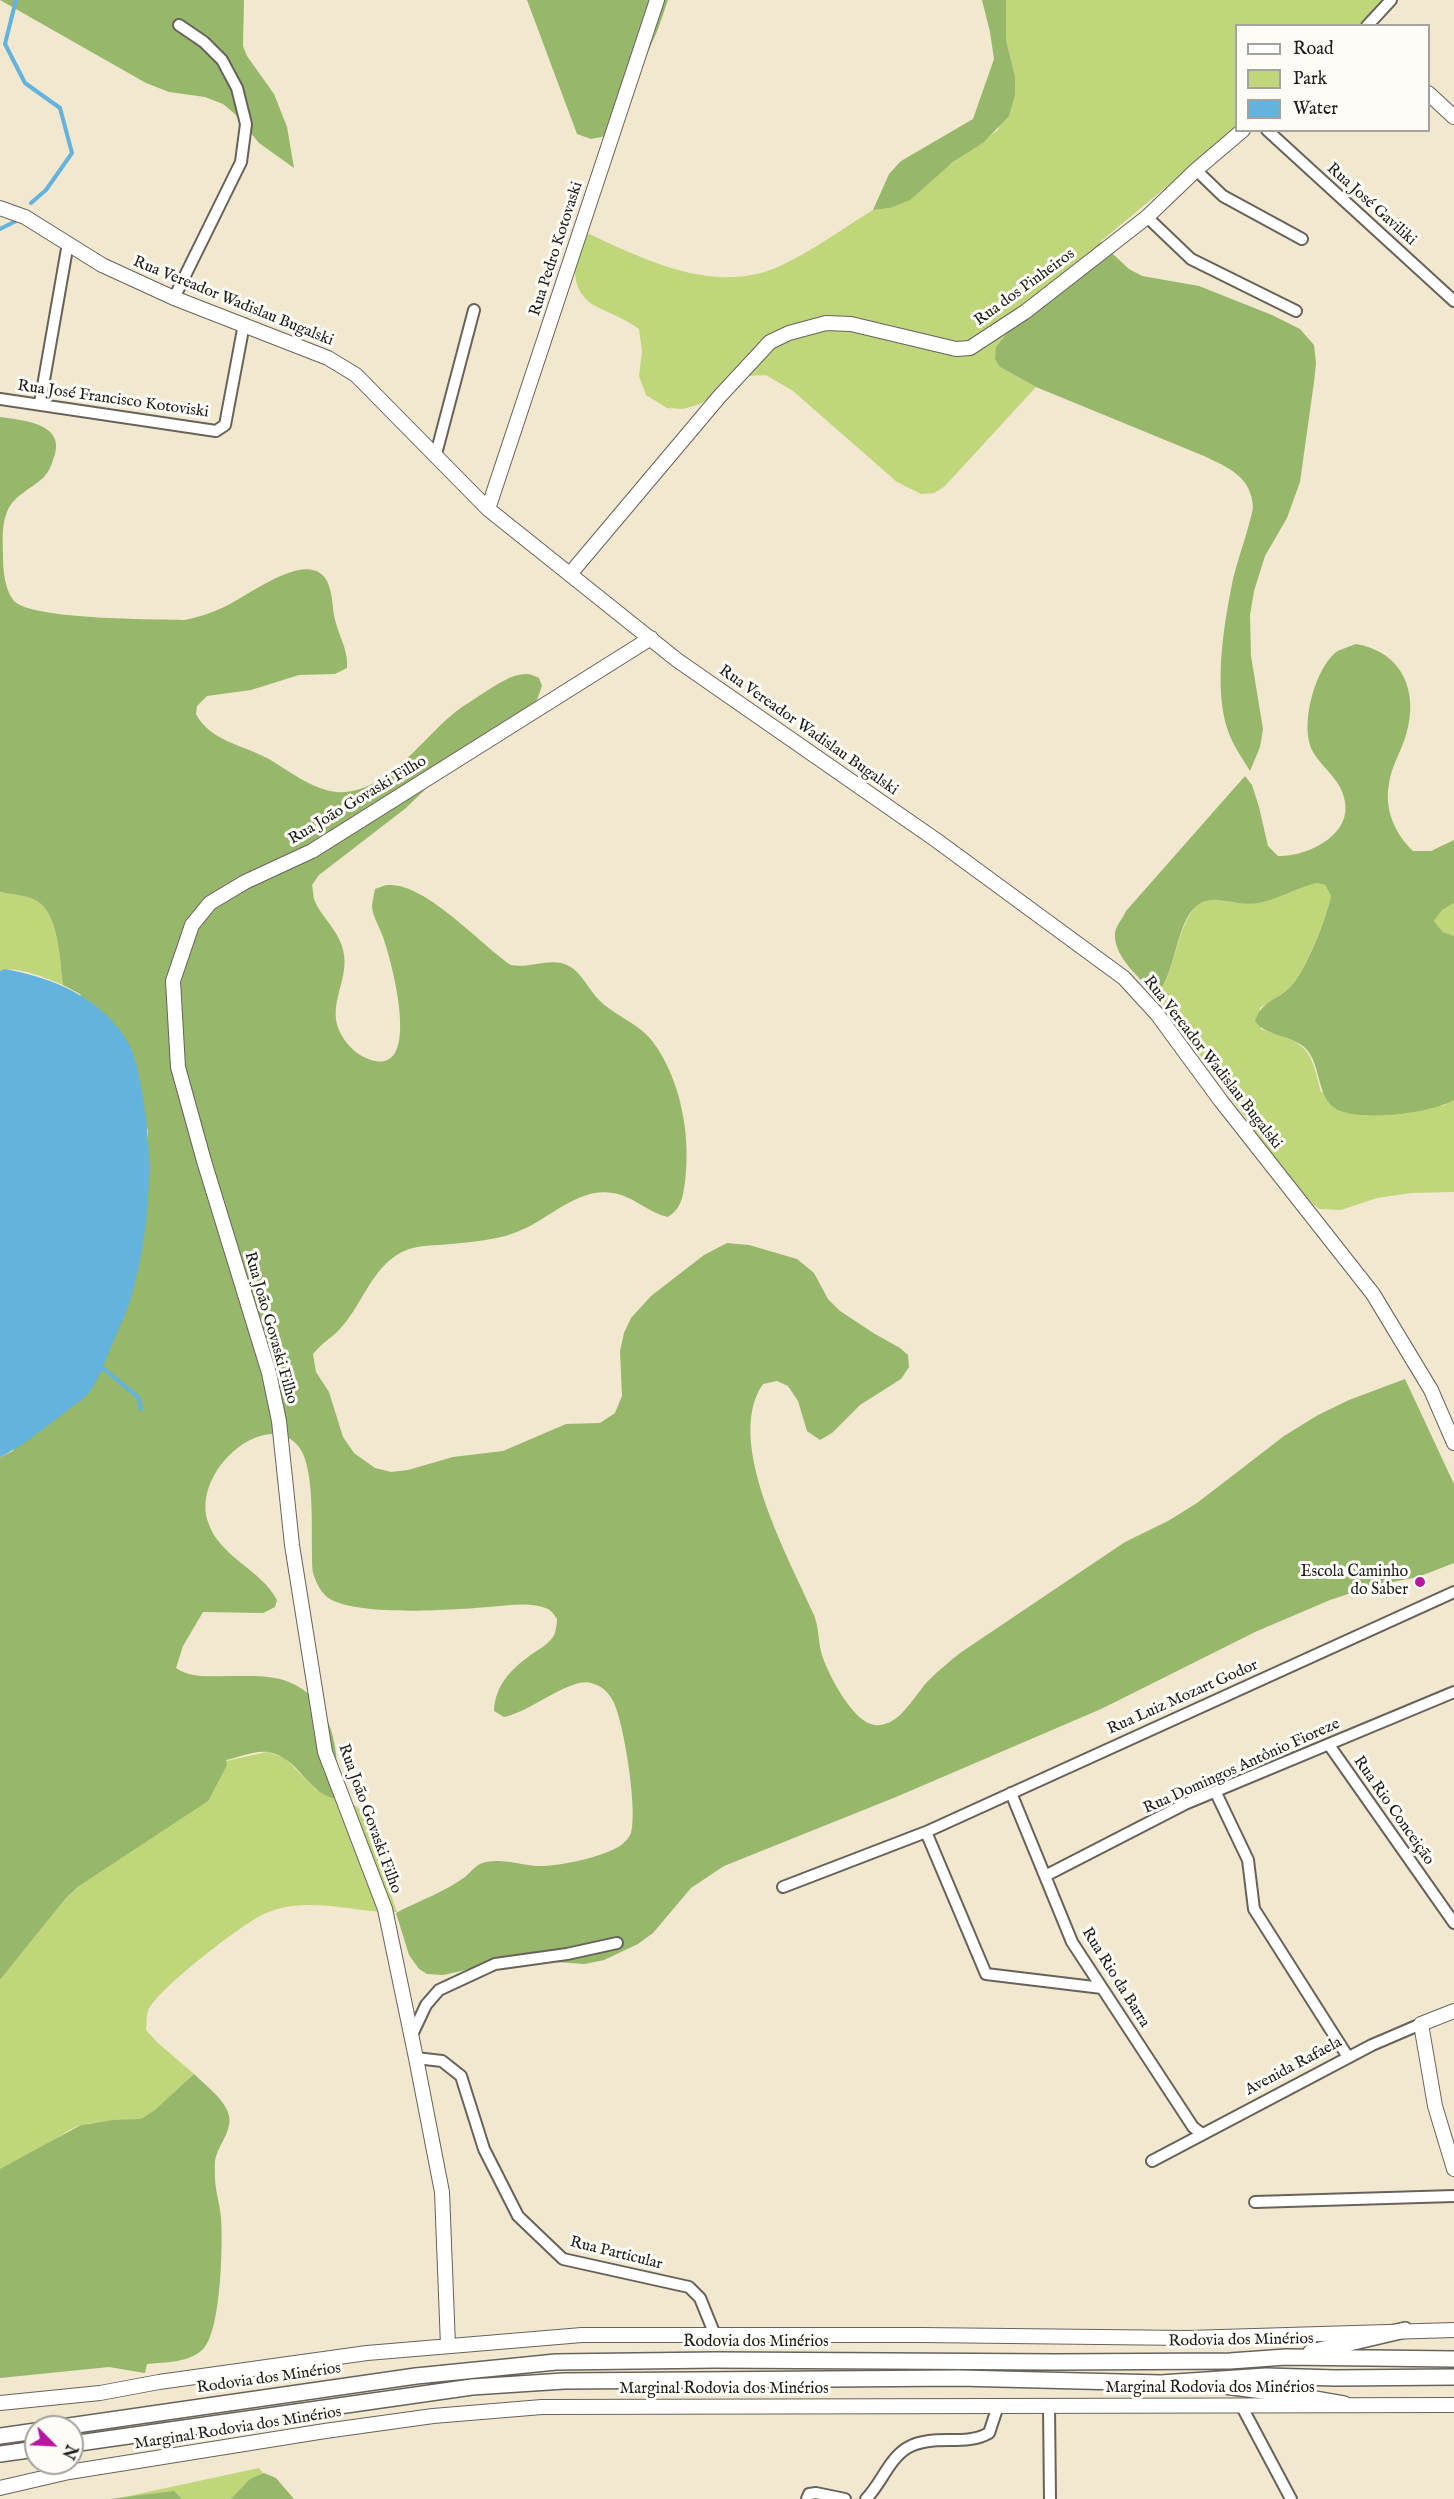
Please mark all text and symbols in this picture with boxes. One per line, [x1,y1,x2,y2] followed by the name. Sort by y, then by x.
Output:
[1235,24,1430,132] legend
[1293,38,1334,61] text: Road
[1293,68,1327,91] text: Park
[1293,98,1338,121] text: Water
[1322,160,1420,250] street label: Rua José Gaviliki
[526,179,588,319] street label: Rua Pedro Kotovaski
[971,245,1079,331] street label: Rua dos Pinheiros
[130,253,336,351] street label: Rua Vereador Wadislau Bugalski
[16,377,210,423] street label: Rua José Francisco Kotoviski
[715,662,901,800] street label: Rua Vereador Wadislau Bugalski
[286,752,430,850] street label: Rua João Govaski Filho
[1138,973,1286,1153] street label: Rua Vereador Wadislau Bugalski
[239,1250,301,1406] street label: Rua João Govaski Filho
[1300,1563,1408,1601] place label: Escola Caminho do Saber
[1413,1575,1427,1589] marker: Escola Caminho do Saber
[1105,1656,1261,1740] street label: Rua Luiz Mozart Godor
[1141,1715,1343,1819] street label: Rua Domingos Antônio Fioreze
[333,1742,405,1896] street label: Rua João Govaski Filho
[1348,1753,1438,1869] street label: Rua Rio Conceição
[1077,1924,1153,2032] street label: Rua Rio da Barra
[1242,2033,1346,2101] street label: Avenida Rafaela
[568,2233,664,2275] street label: Rua Particular
[1168,2330,1314,2352] street label: Rodovia dos Minérios
[683,2333,829,2353] street label: Rodovia dos Minérios
[196,2359,342,2399] street label: Rodovia dos Minérios
[1105,2379,1315,2399] street label: Marginal Rodovia dos Minérios
[619,2380,829,2400] street label: Marginal Rodovia dos Minérios
[133,2403,343,2455] street label: Marginal Rodovia dos Minérios
[24,2415,84,2475] north arrow
[57,2441,81,2462] text: N

